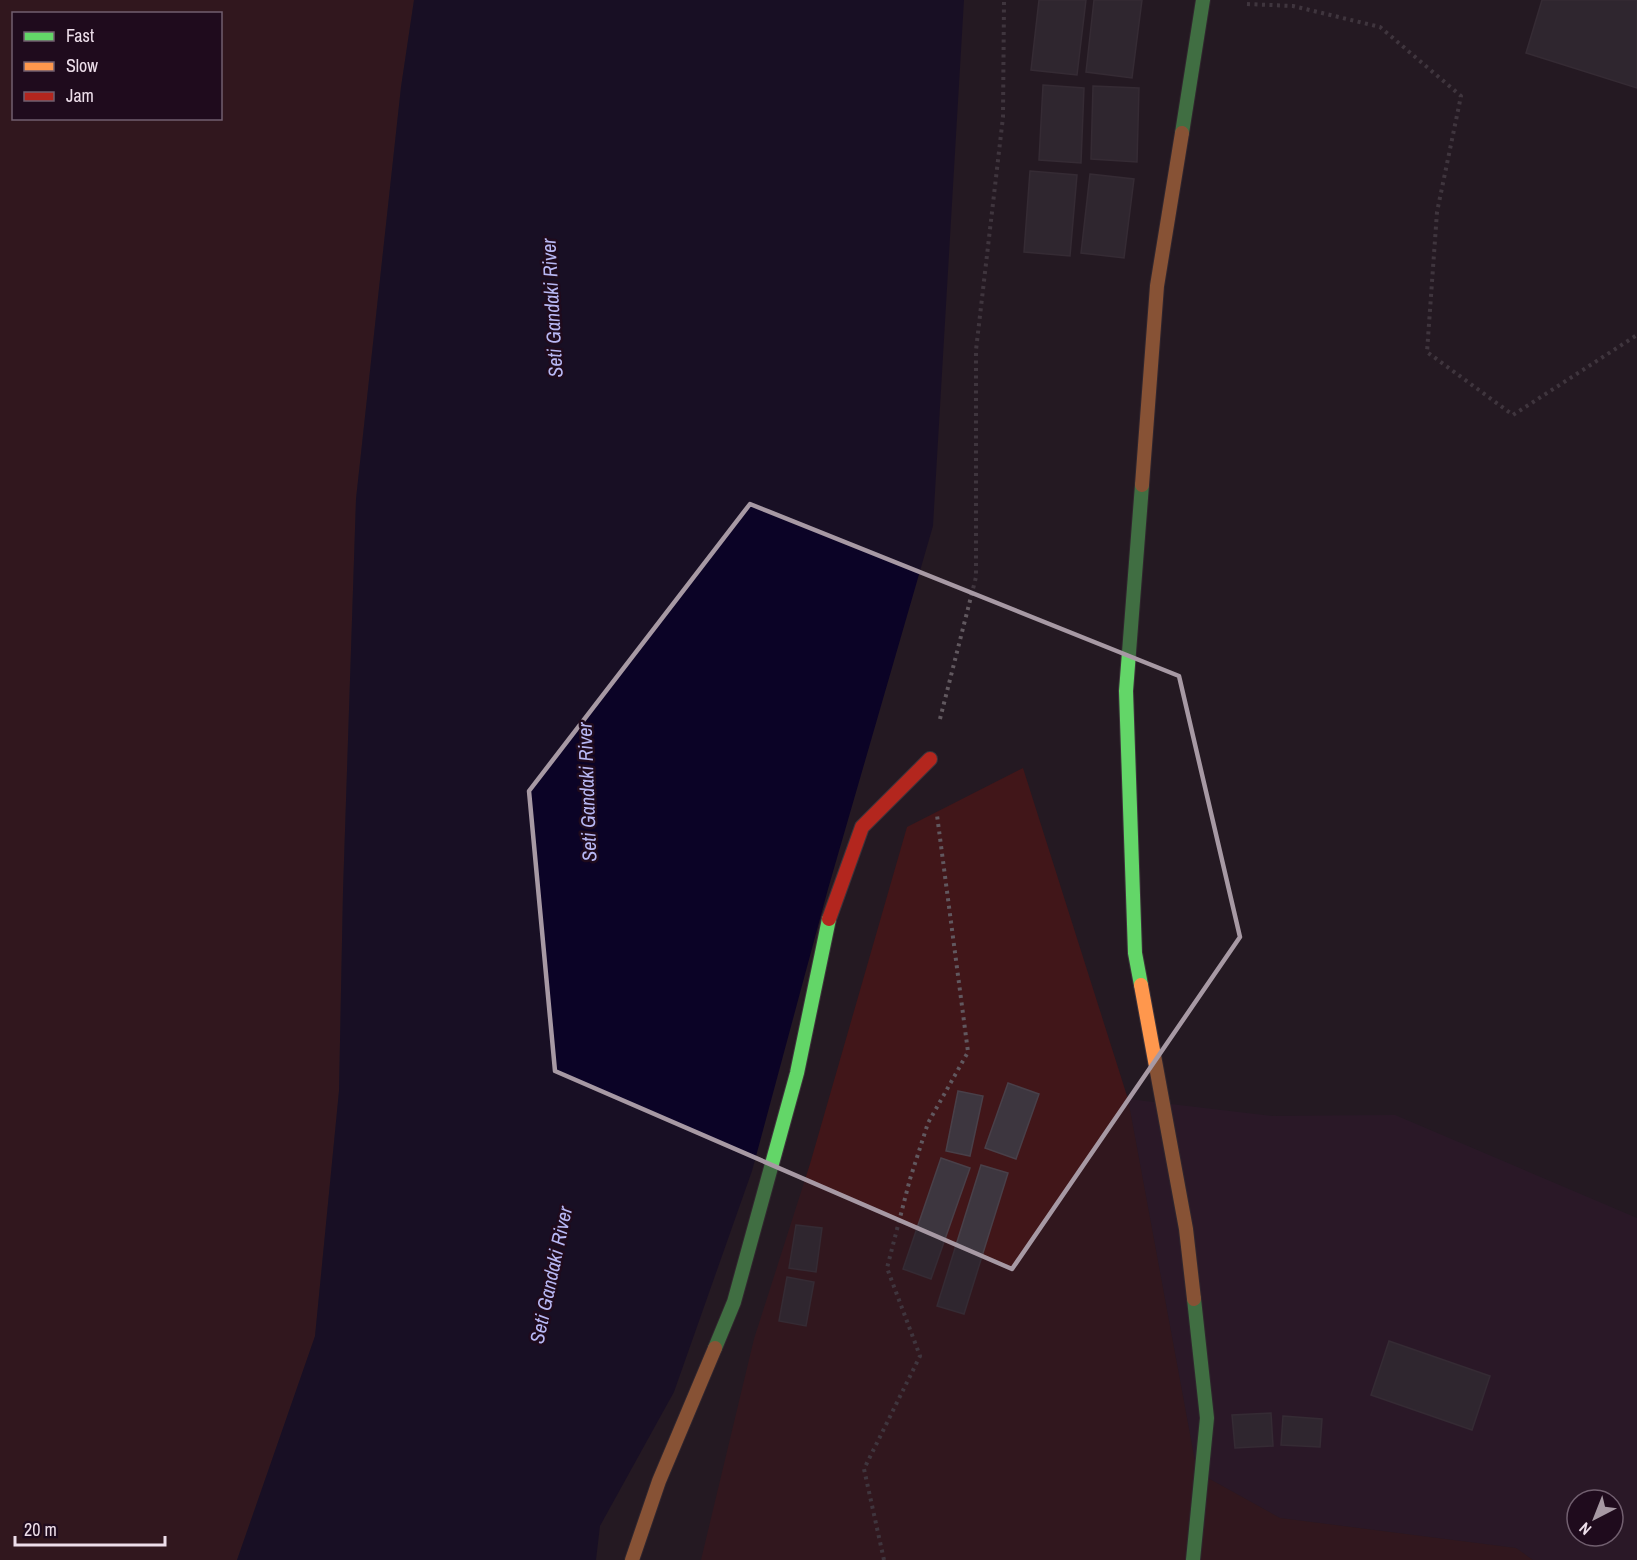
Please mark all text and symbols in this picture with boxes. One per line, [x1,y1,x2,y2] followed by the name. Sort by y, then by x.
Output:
[12,12,222,120] legend
[66,23,94,48] text: Fast
[66,53,98,78] text: Slow
[66,83,94,108] text: Jam
[534,237,569,378] water label: Seti Gandaki River
[571,721,602,862] water label: Seti Gandaki River
[523,1203,578,1346] water label: Seti Gandaki River
[1565,1488,1625,1548] north arrow
[15,1509,165,1547] scale bar
[24,1517,57,1542] text: 20 m
[1574,1518,1596,1540] text: N

